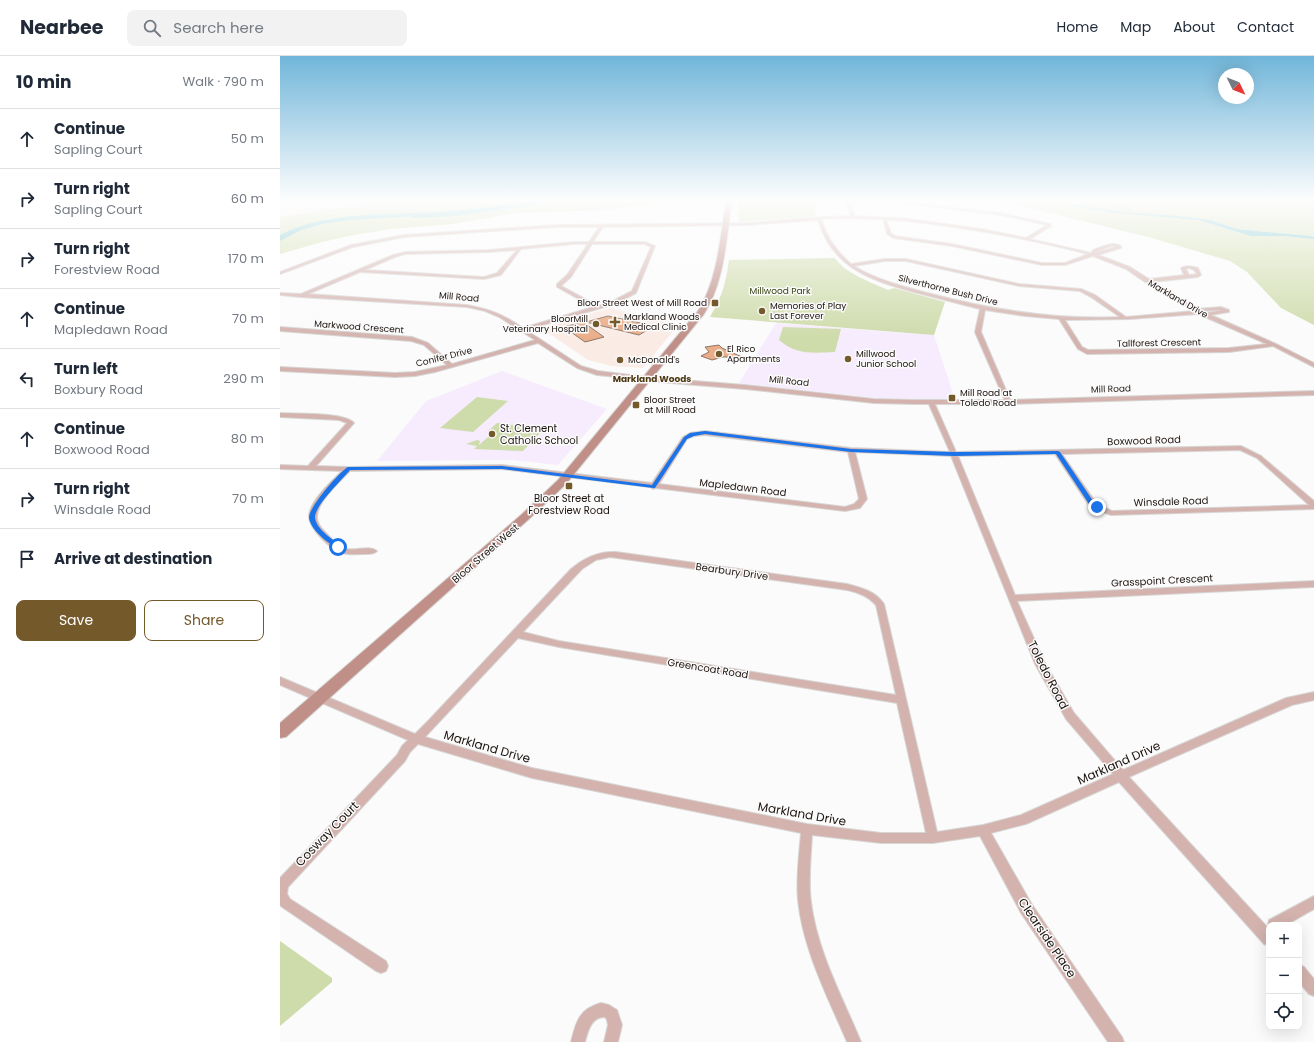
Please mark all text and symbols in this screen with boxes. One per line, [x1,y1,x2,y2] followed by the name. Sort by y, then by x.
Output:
[127,10,407,46] search box
[20,14,103,41] text: Nearbee
[141,17,163,39] icon: search
[173,17,264,38] text: Search here
[1056,17,1098,37] text: Home
[1120,17,1151,37] text: Map
[1173,17,1215,37] text: About
[1237,17,1294,37] text: Contact
[1218,68,1254,104] north arrow
[16,70,72,94] text: 10 min
[183,72,264,91] text: Walk · 790 m
[54,118,125,139] text: Continue
[16,128,38,150] icon: ahead
[231,129,264,148] text: 50 m
[54,140,142,159] text: Sapling Court
[54,178,130,199] text: Turn right
[16,188,38,210] icon: right
[231,189,264,208] text: 60 m
[54,200,142,219] text: Sapling Court
[54,238,130,259] text: Turn right
[16,248,38,270] icon: right
[228,249,264,268] text: 170 m
[54,260,160,279] text: Forestview Road
[897,272,999,308] street label: Silverthorne Bush Drive
[1146,277,1210,321] street label: Markland Drive
[749,285,811,297] park label: Millwood Park
[438,289,480,305] street label: Mill Road
[577,297,707,309] place label: Bloor Street West of Mill Road
[54,298,125,319] text: Continue
[710,298,720,308] marker: Bloor Street West of Mill Road
[770,300,846,322] place label: Memories of Play Last Forever
[757,306,767,316] marker: Memories of Play Last Forever
[16,308,38,330] icon: ahead
[232,309,264,328] text: 70 m
[624,311,700,333] place label: Markland Woods Medical Clinic
[503,313,588,335] place label: BloorMill Veterinary Hospital
[609,316,621,328] marker: Markland Woods Medical Clinic
[314,318,404,336] street label: Markwood Crescent
[591,319,601,329] marker: BloorMill Veterinary Hospital
[54,320,168,339] text: Mapledawn Road
[1117,336,1201,350] street label: Tallforest Crescent
[727,343,781,365] place label: El Rico Apartments
[415,344,474,370] street label: Conifer Drive
[856,348,916,370] place label: Millwood Junior School
[714,349,724,359] marker: El Rico Apartments
[628,354,680,366] place label: McDonald's
[843,354,853,364] marker: Millwood Junior School
[615,355,625,365] marker: McDonald's
[54,358,118,379] text: Turn left
[16,368,38,390] icon: left
[223,369,264,388] text: 290 m
[613,373,691,385] district label: Markland Woods
[768,373,810,389] street label: Mill Road
[54,380,143,399] text: Boxbury Road
[1091,382,1131,396] street label: Mill Road
[960,387,1016,409] place label: Mill Road at Toledo Road
[947,393,957,403] marker: Mill Road at Toledo Road
[644,394,696,416] place label: Bloor Street at Mill Road
[631,400,641,410] marker: Bloor Street at Mill Road
[54,418,125,439] text: Continue
[500,421,578,448] place label: St. Clement Catholic School
[16,428,38,450] icon: ahead
[231,429,264,448] text: 80 m
[487,429,497,439] marker: St. Clement Catholic School
[1107,432,1181,449] street label: Boxwood Road
[54,440,150,459] text: Boxwood Road
[699,475,787,500] street label: Mapledawn Road
[54,478,130,499] text: Turn right
[564,481,574,491] marker: Bloor Street at Forestview Road
[16,488,38,510] icon: right
[232,489,264,508] text: 70 m
[528,491,610,518] place label: Bloor Street at Forestview Road
[1133,493,1209,510] street label: Winsdale Road
[1088,498,1106,516] route end
[54,500,151,519] text: Winsdale Road
[448,520,522,587] street label: Bloor Street West
[329,538,347,556] route start
[16,548,38,570] icon: arrive
[54,548,212,569] text: Arrive at destination
[695,559,769,584] street label: Bearbury Drive
[1111,570,1214,591] street label: Grasspoint Crescent
[16,600,136,641] button: Save
[144,600,264,641] button: Share
[1024,638,1073,712] street label: Toledo Road
[666,655,750,682] street label: Greencoat Road
[442,726,532,767] street label: Markland Drive
[1075,737,1163,788] street label: Markland Drive
[291,797,362,870] street label: Cosway Court
[757,797,848,830] street label: Markland Drive
[1014,894,1080,981] street label: Clearside Place
[1266,922,1302,1030] map controls
[1266,922,1302,958] button: +
[1266,958,1302,994] button: −
[1266,994,1302,1030] button: locate

